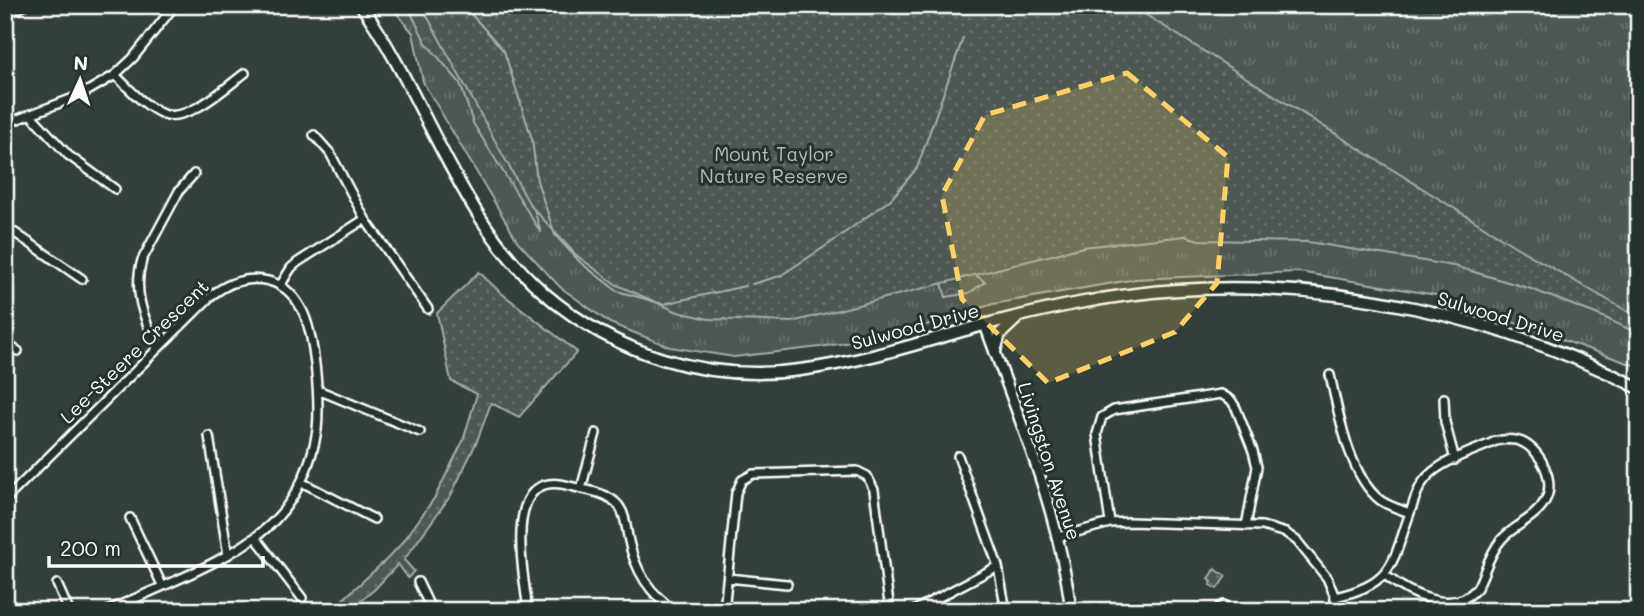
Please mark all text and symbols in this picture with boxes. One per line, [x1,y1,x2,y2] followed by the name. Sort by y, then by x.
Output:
[46,46,116,116] north arrow
[73,50,89,75] text: N
[700,141,848,188] park label: Mount Taylor Nature Reserve
[54,273,214,429] street label: Lee-Steere Crescent
[1434,285,1568,347] street label: Sulwood Drive
[848,297,982,355] street label: Sulwood Drive
[1013,379,1087,543] street label: Livingston Avenue
[49,525,262,569] scale bar
[60,534,121,561] text: 200 m

